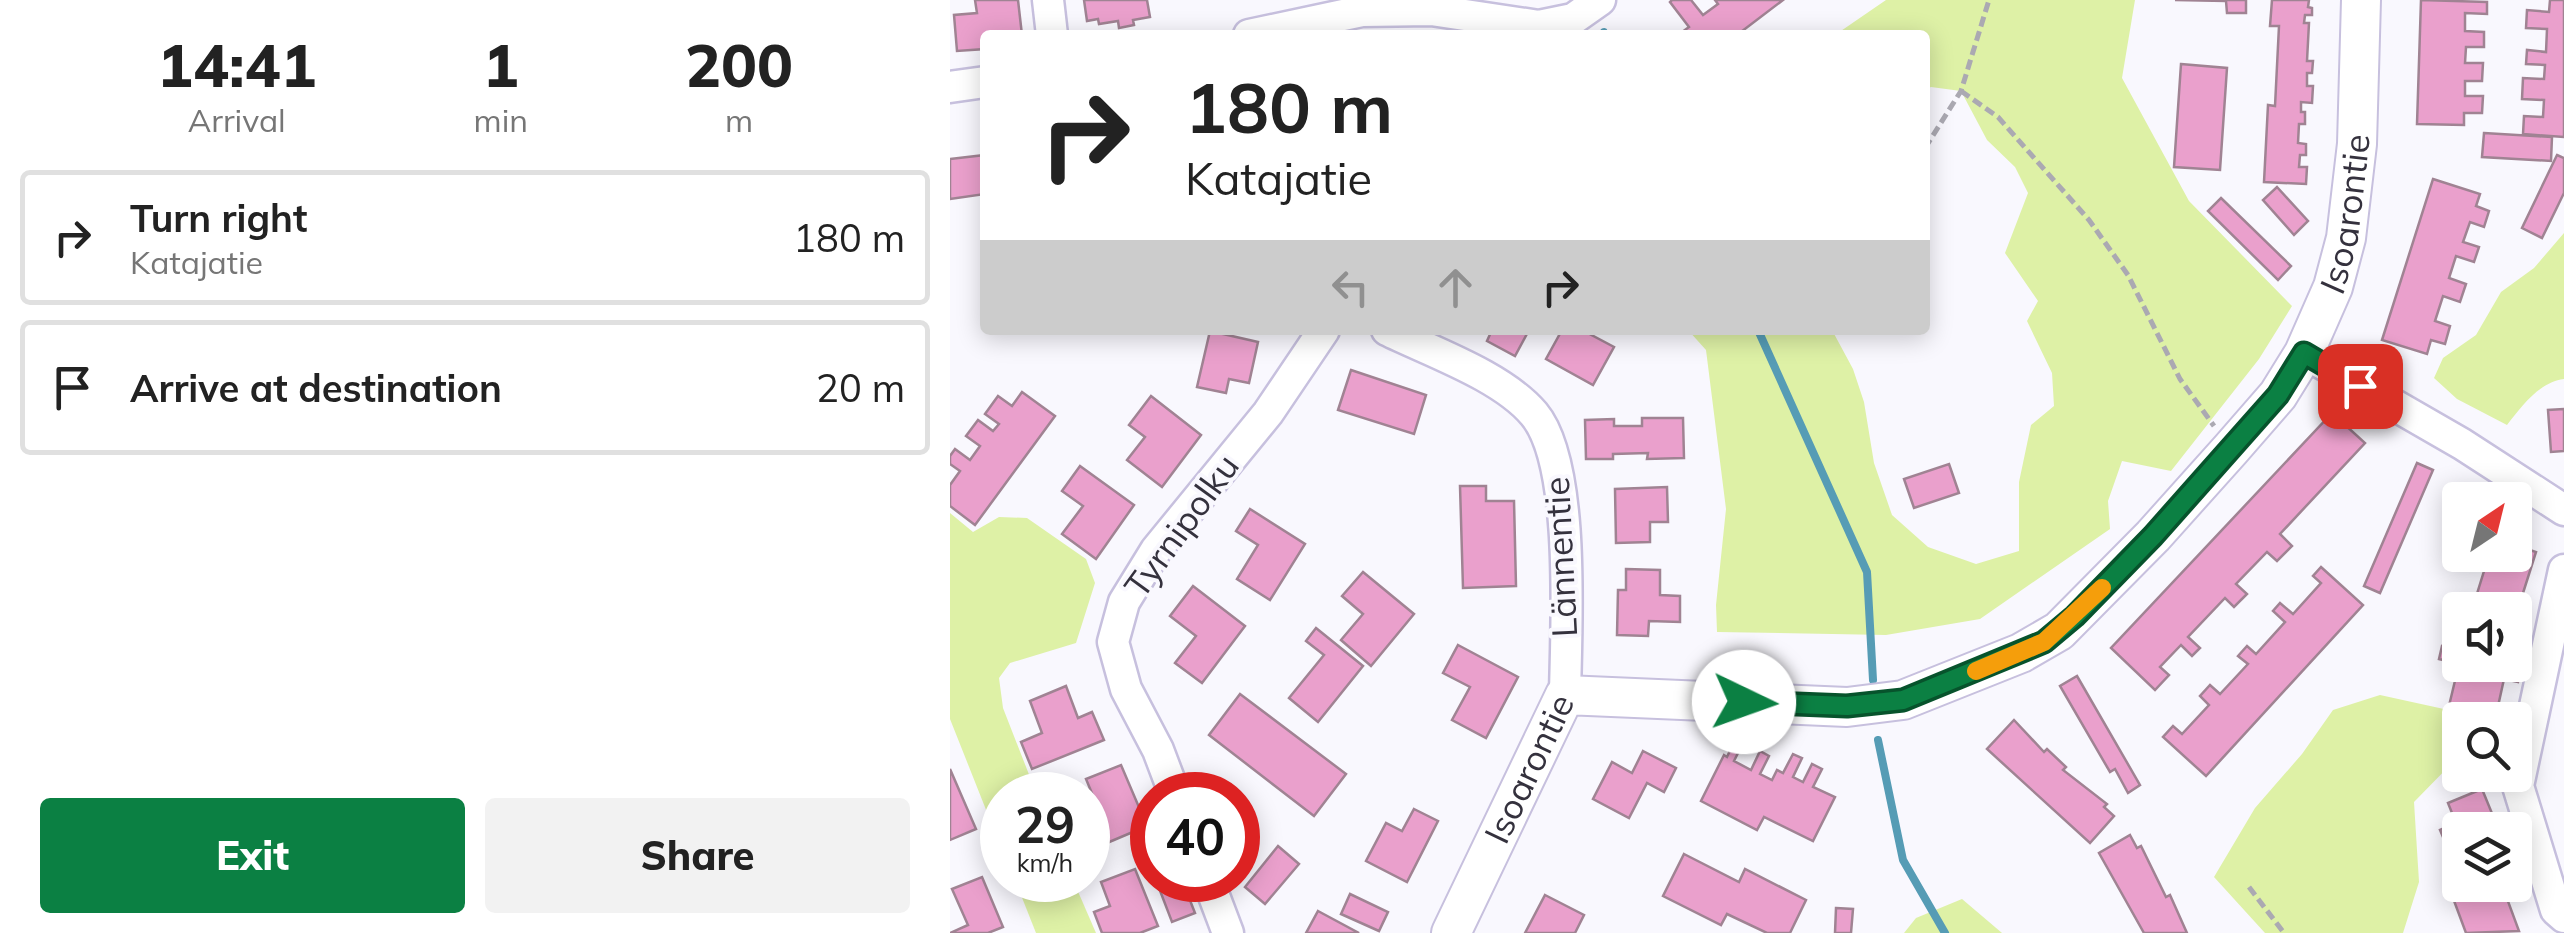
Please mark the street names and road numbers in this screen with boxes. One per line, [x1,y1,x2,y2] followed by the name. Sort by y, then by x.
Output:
[2310,134,2378,300] street label: Isoarontie
[1114,445,1248,606] street label: Tyrnipolku
[1534,476,1586,638] street label: Lännentie
[1474,687,1583,850] street label: Isoarontie

